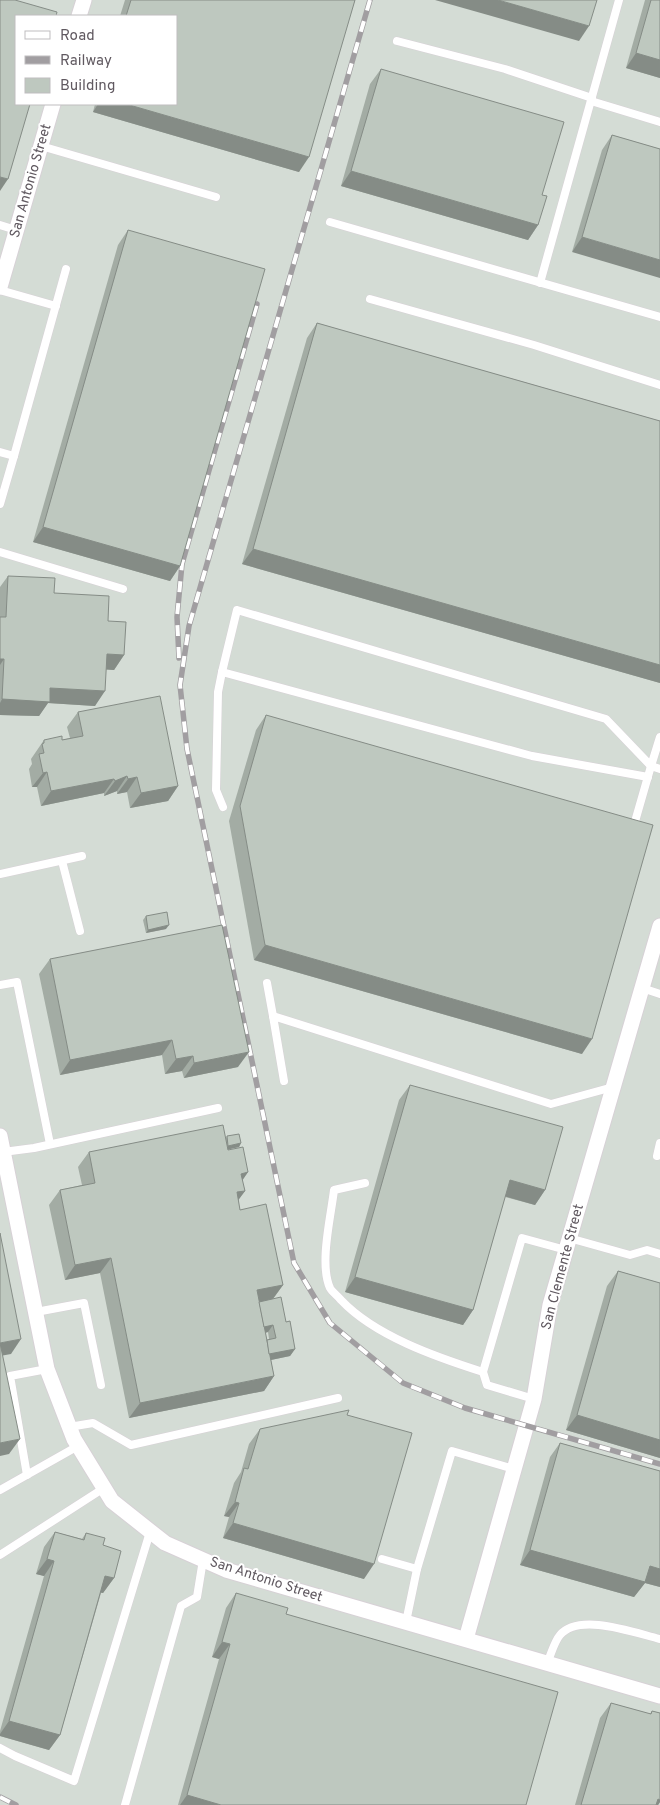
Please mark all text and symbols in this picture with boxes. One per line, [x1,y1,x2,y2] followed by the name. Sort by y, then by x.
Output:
[15,15,178,105] legend
[60,27,95,46] text: Road
[60,52,112,71] text: Railway
[60,77,115,96] text: Building
[7,122,55,240] street label: San Antonio Street
[538,1202,588,1332] street label: San Clemente Street
[207,1554,325,1606] street label: San Antonio Street

